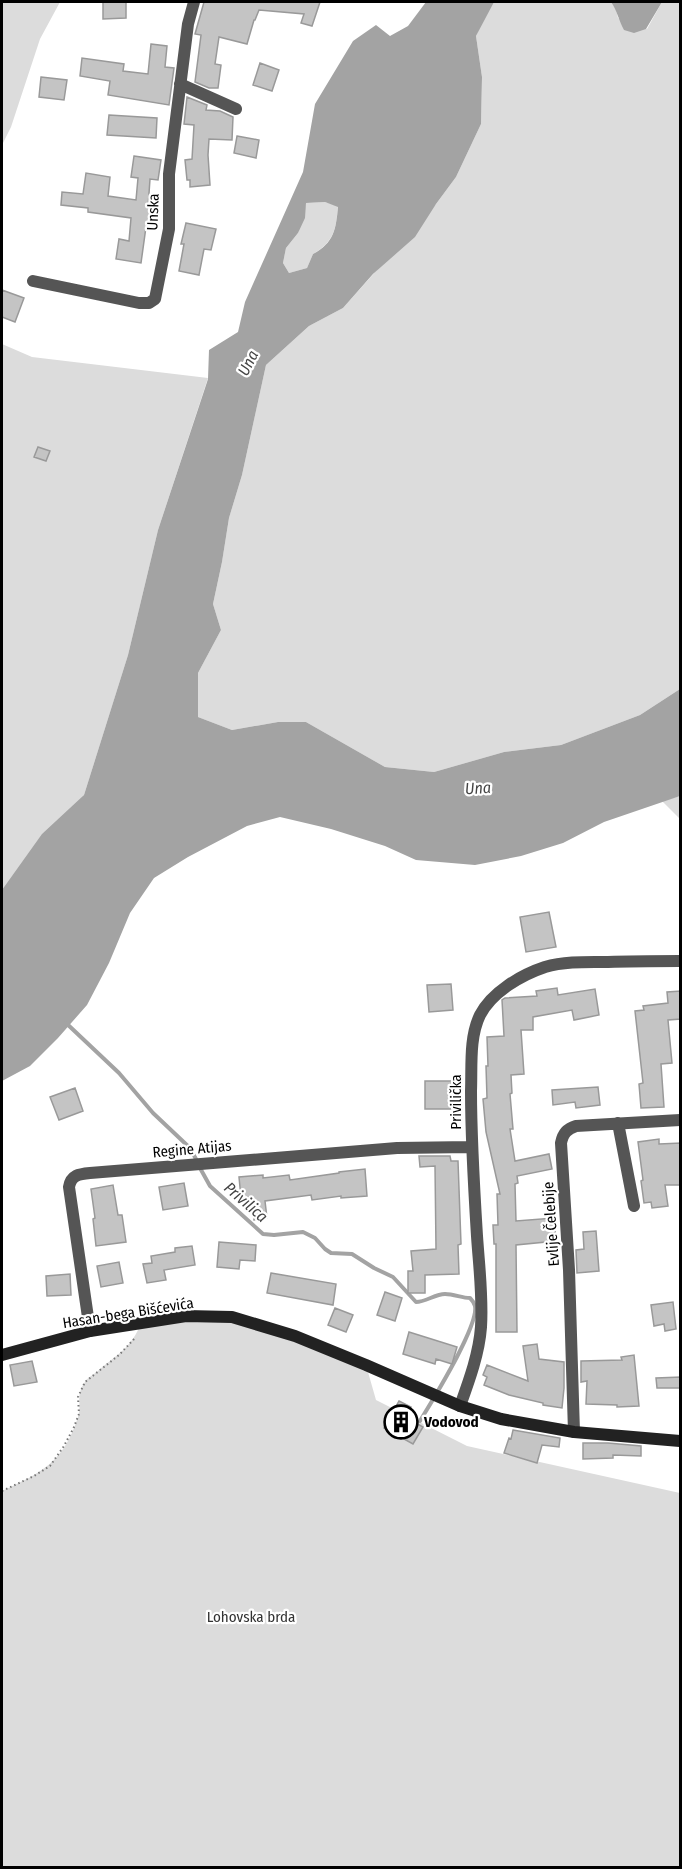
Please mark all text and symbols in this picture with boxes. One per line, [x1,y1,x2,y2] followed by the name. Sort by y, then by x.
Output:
[143,193,163,231] street label: Unska
[234,347,262,379] water label: Una
[464,778,492,798] water label: Una
[447,1074,465,1130] street label: Privilička
[152,1137,232,1161] street label: Regine Atijas
[220,1178,272,1226] water label: Privilica
[539,1181,563,1267] street label: Evlije Čelebije
[61,1294,195,1332] street label: Hasan-bega Bišćevića
[383,1404,419,1440] building icon: Vodovod
[423,1413,479,1431] place label: Vodovod
[207,1608,295,1626] park label: Lohovska brda

